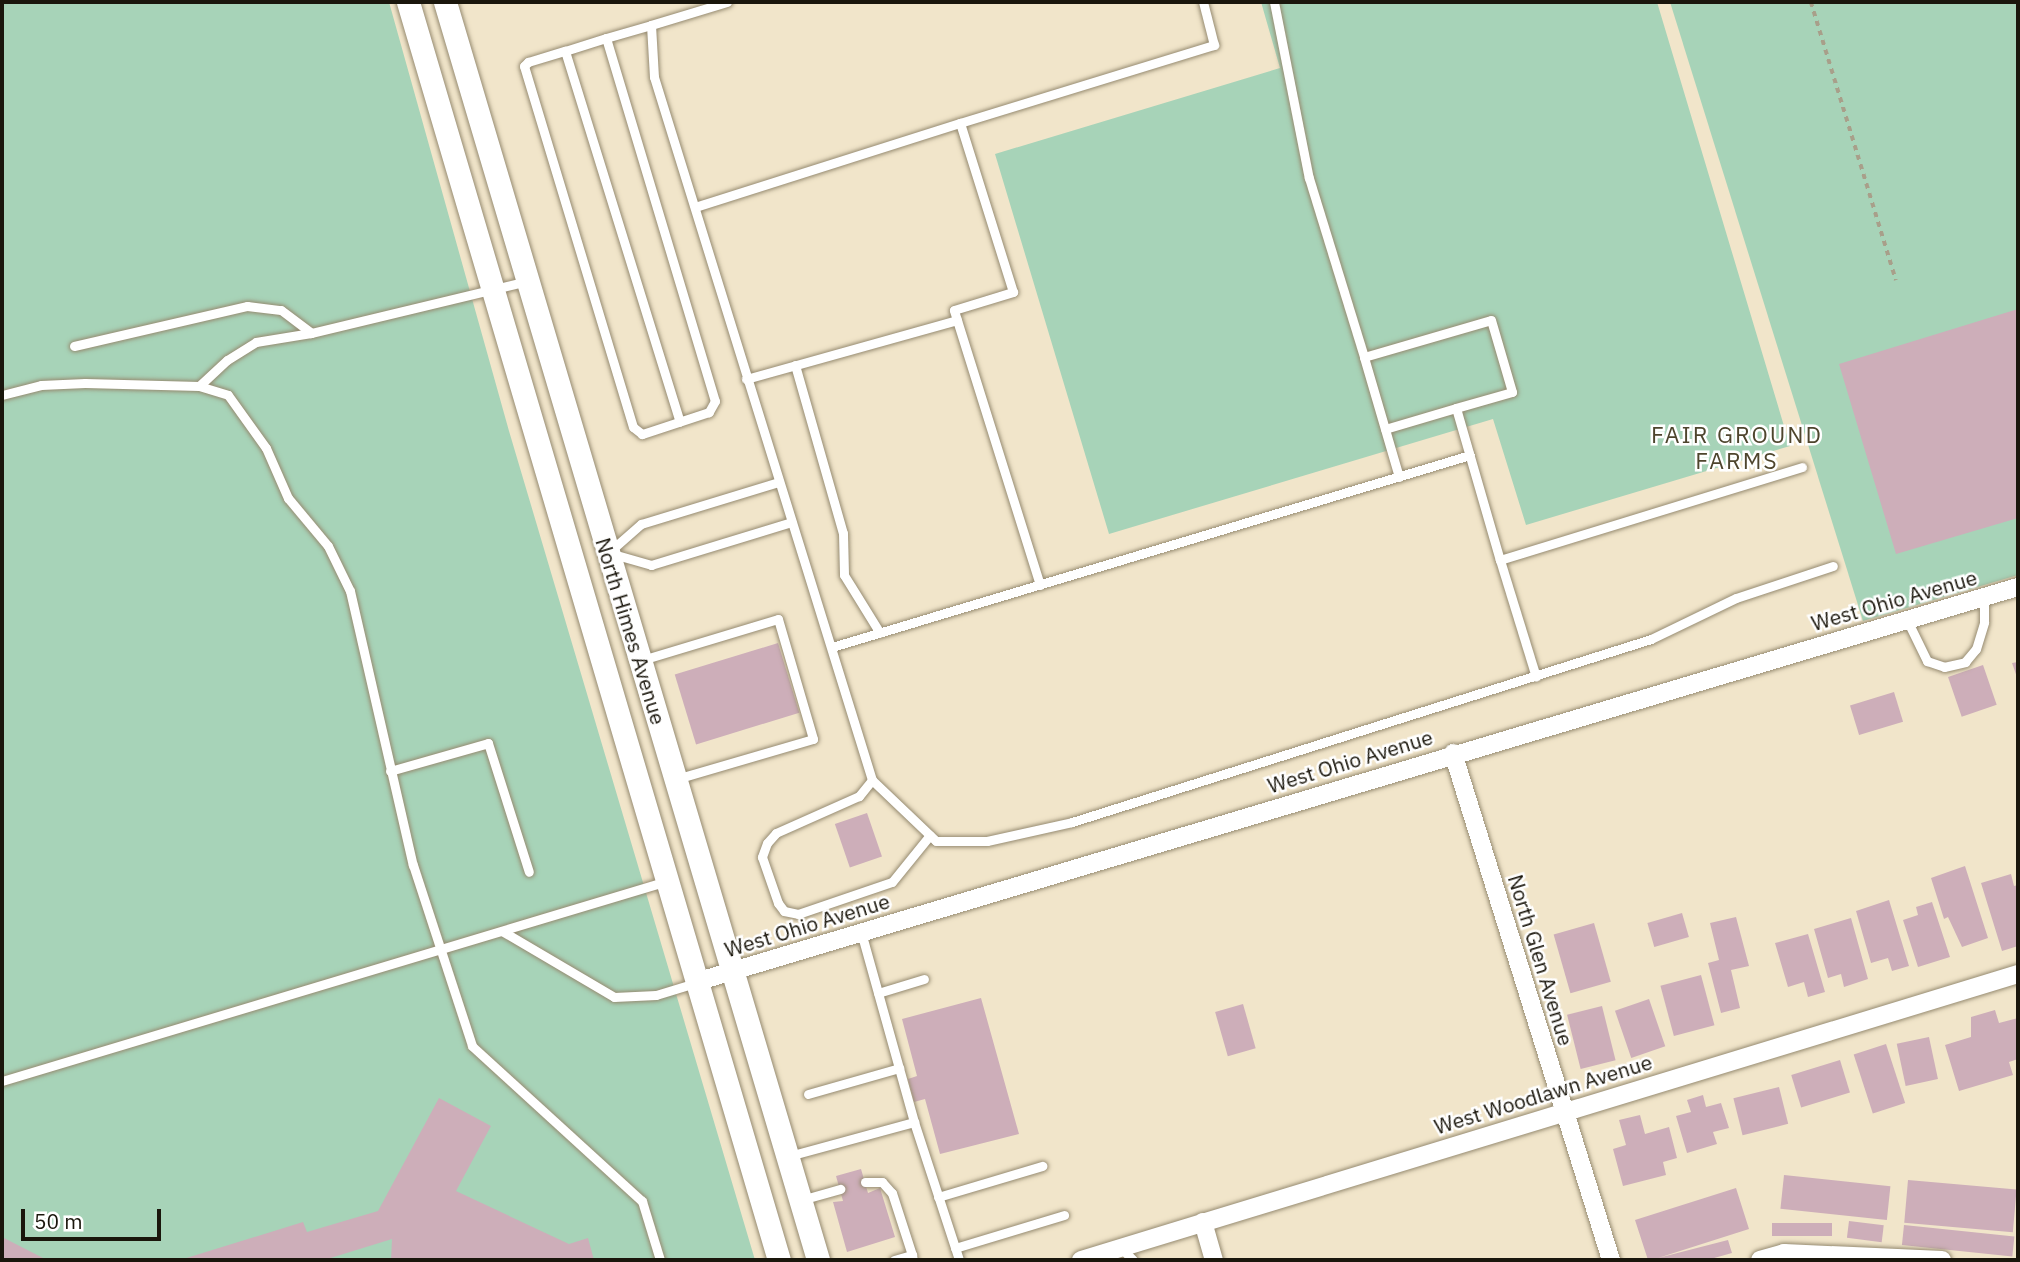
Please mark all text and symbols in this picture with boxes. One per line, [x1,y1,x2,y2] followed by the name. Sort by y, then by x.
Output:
[1652,420,1822,474] district label: FAIR GROUND FARMS
[591,535,671,727] street label: North Himes Avenue
[1808,564,1980,636] street label: West Ohio Avenue
[1264,724,1436,798] street label: West Ohio Avenue
[1503,871,1579,1049] street label: North Glen Avenue
[721,888,893,962] street label: West Ohio Avenue
[1431,1049,1655,1139] street label: West Woodlawn Avenue
[24,1196,164,1240] scale bar
[34,1207,83,1235] text: 50 m

